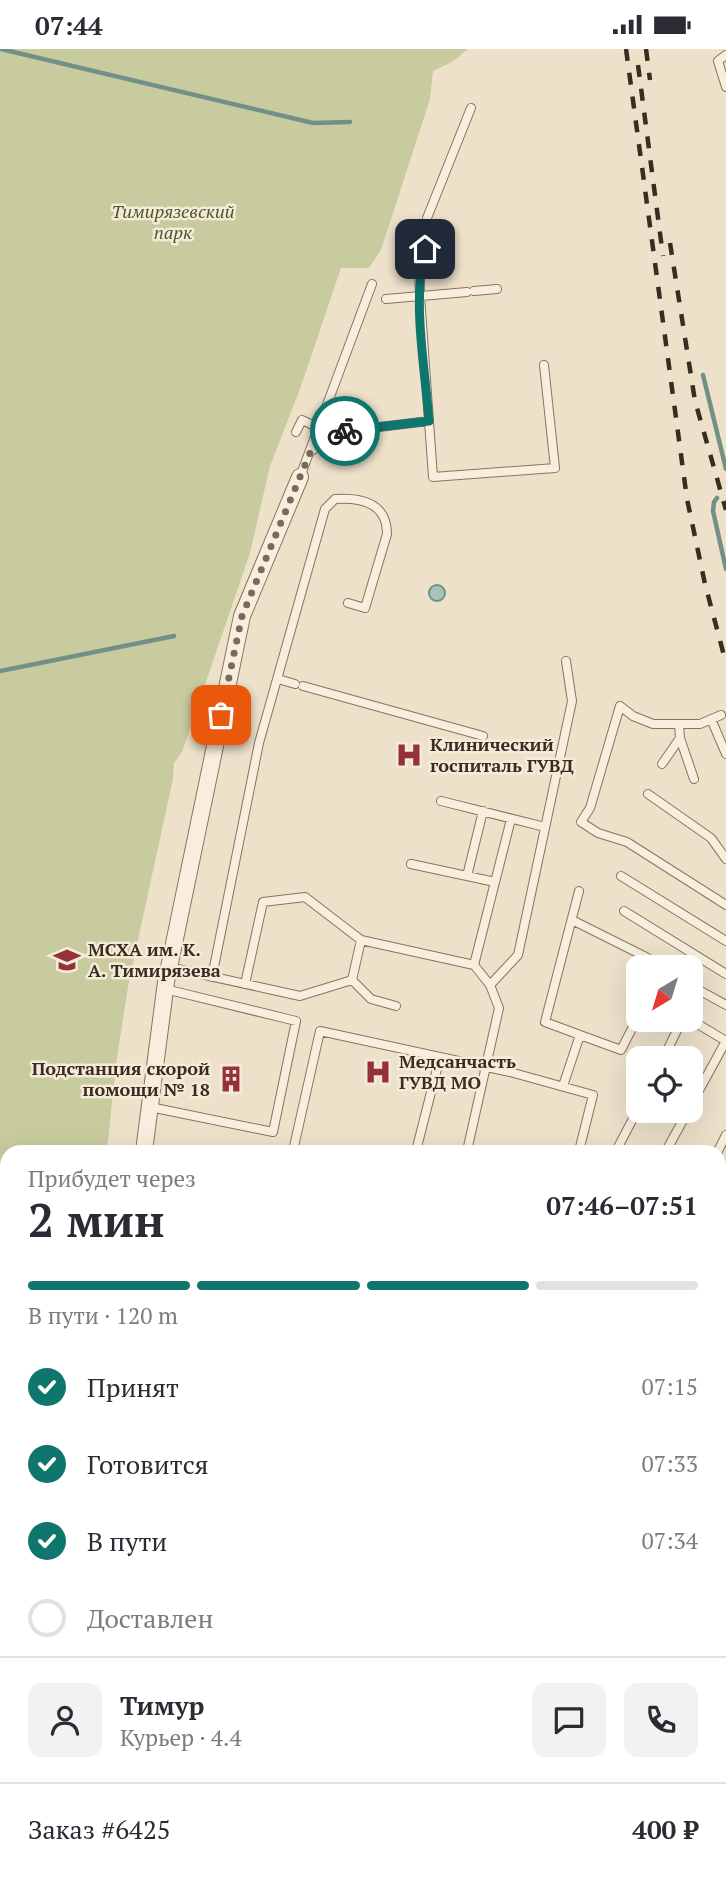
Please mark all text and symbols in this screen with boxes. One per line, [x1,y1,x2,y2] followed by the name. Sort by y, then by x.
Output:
[35,8,103,42] text: 07:44
[112,199,235,244] park label: Тимирязевский парк
[395,219,455,279] pin
[406,230,444,268] icon: home
[310,396,380,466] courier
[326,412,364,450] icon: bike
[191,685,251,745] pin
[202,696,240,734] icon: bag
[430,732,574,777] place label: Клинический госпиталь ГУВД
[394,740,424,770] hospital icon: Клинический госпиталь ГУВД
[88,937,221,982] place label: МСХА им. К. А. Тимирязева
[52,945,82,975] school or university icon: МСХА им. К. А. Тимирязева
[626,955,704,1033] north arrow
[626,955,703,1123] map controls
[626,1046,703,1123] button: locate
[399,1049,516,1094] place label: Медсанчасть ГУВД МО
[32,1056,210,1101] place label: Подстанция скорой помощи № 18
[363,1057,393,1087] hospital icon: Медсанчасть ГУВД МО
[216,1064,246,1094] building icon: Подстанция скорой помощи № 18
[28,1163,196,1194] text: Прибудет через
[546,1188,698,1222] text: 07:46–07:51
[28,1189,165,1250] text: 2 мин
[28,1300,178,1331] text: В пути · 120 m
[28,1368,66,1406] icon: check
[87,1370,179,1404] text: Принят
[641,1371,698,1402] text: 07:15
[28,1445,66,1483] icon: check
[87,1447,209,1481] text: Готовится
[641,1448,698,1479] text: 07:33
[28,1522,66,1560] icon: check
[87,1524,167,1558] text: В пути
[641,1525,698,1556] text: 07:34
[87,1601,213,1635] text: Доставлен
[28,1683,102,1757] button: person
[532,1683,606,1757] button: chat
[624,1683,698,1757] button: phone
[120,1688,204,1722] text: Тимур
[120,1722,242,1753] text: Курьер · 4.4
[28,1812,171,1846] text: Заказ #6425
[632,1812,698,1846] text: 400 ₽

